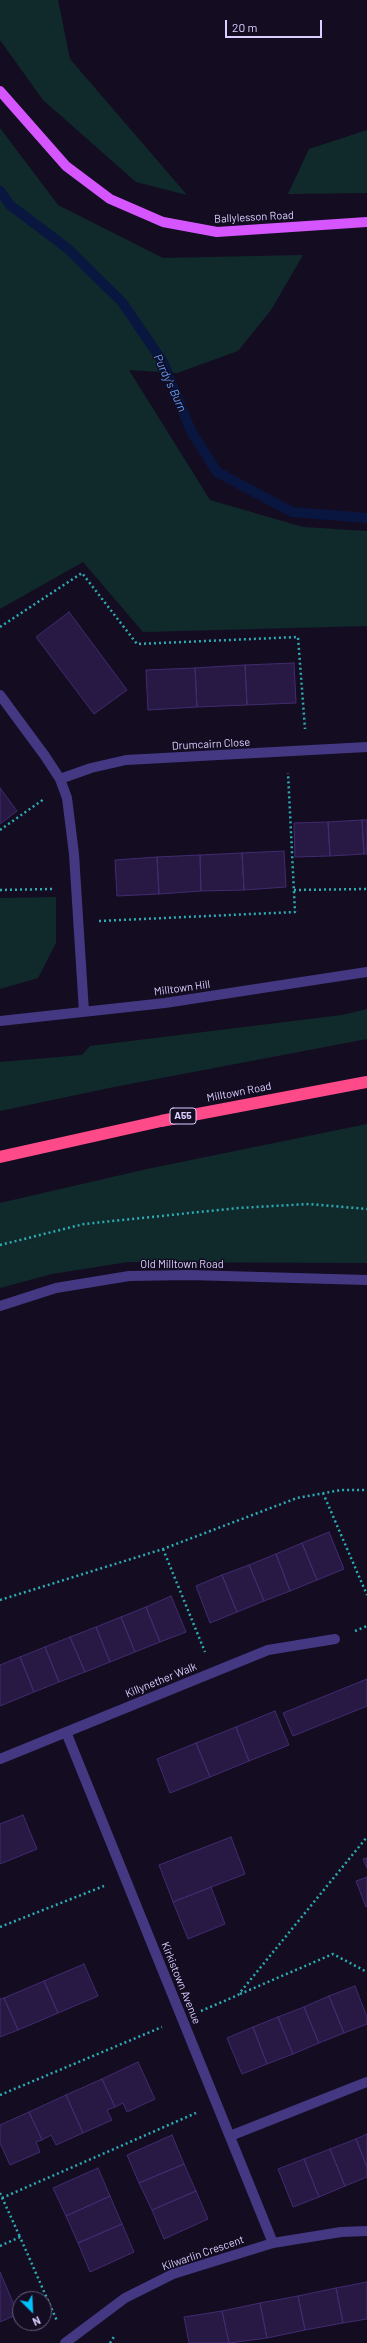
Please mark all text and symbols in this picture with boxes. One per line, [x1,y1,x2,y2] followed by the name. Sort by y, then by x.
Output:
[227,12,324,38] scale bar
[232,20,258,34] text: 20 m
[214,208,294,226] street label: Ballylesson Road
[150,352,190,414] water label: Purdy's Burn
[172,735,250,753] street label: Drumcairn Close
[153,978,211,998] street label: Milltown Hill
[205,1079,273,1105] street label: Milltown Road
[170,1108,196,1124] road number: A55
[140,1257,224,1271] street label: Old Milltown Road
[123,1660,199,1700] street label: Killynether Walk
[158,1940,204,2026] street label: Kirkistown Avenue
[160,2233,246,2273] street label: Kilwarlin Crescent
[12,2291,52,2331] north arrow
[31,2314,43,2329] text: N

